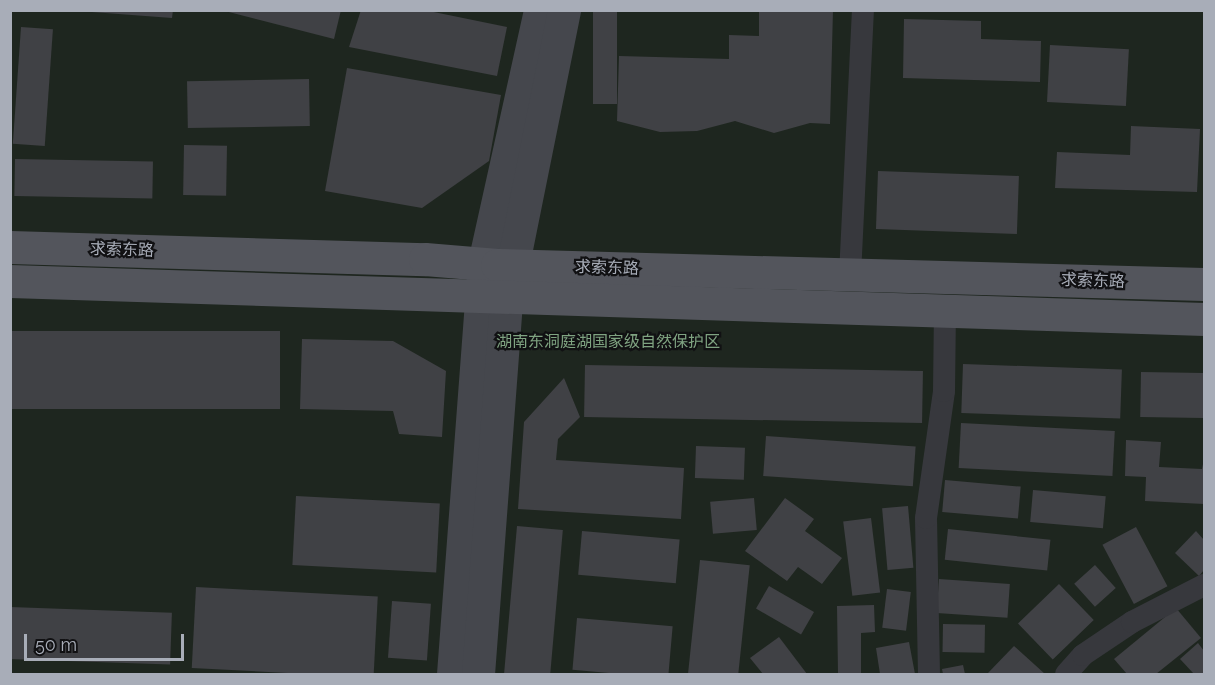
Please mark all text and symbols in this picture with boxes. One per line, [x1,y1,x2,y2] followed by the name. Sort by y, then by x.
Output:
[90,239,154,261] street label: 求索东路
[575,257,639,279] street label: 求索东路
[1061,270,1125,292] street label: 求索东路
[496,332,720,352] park label: 湖南东洞庭湖国家级自然保护区
[27,622,188,660] scale bar
[35,634,77,655] text: 50 m

